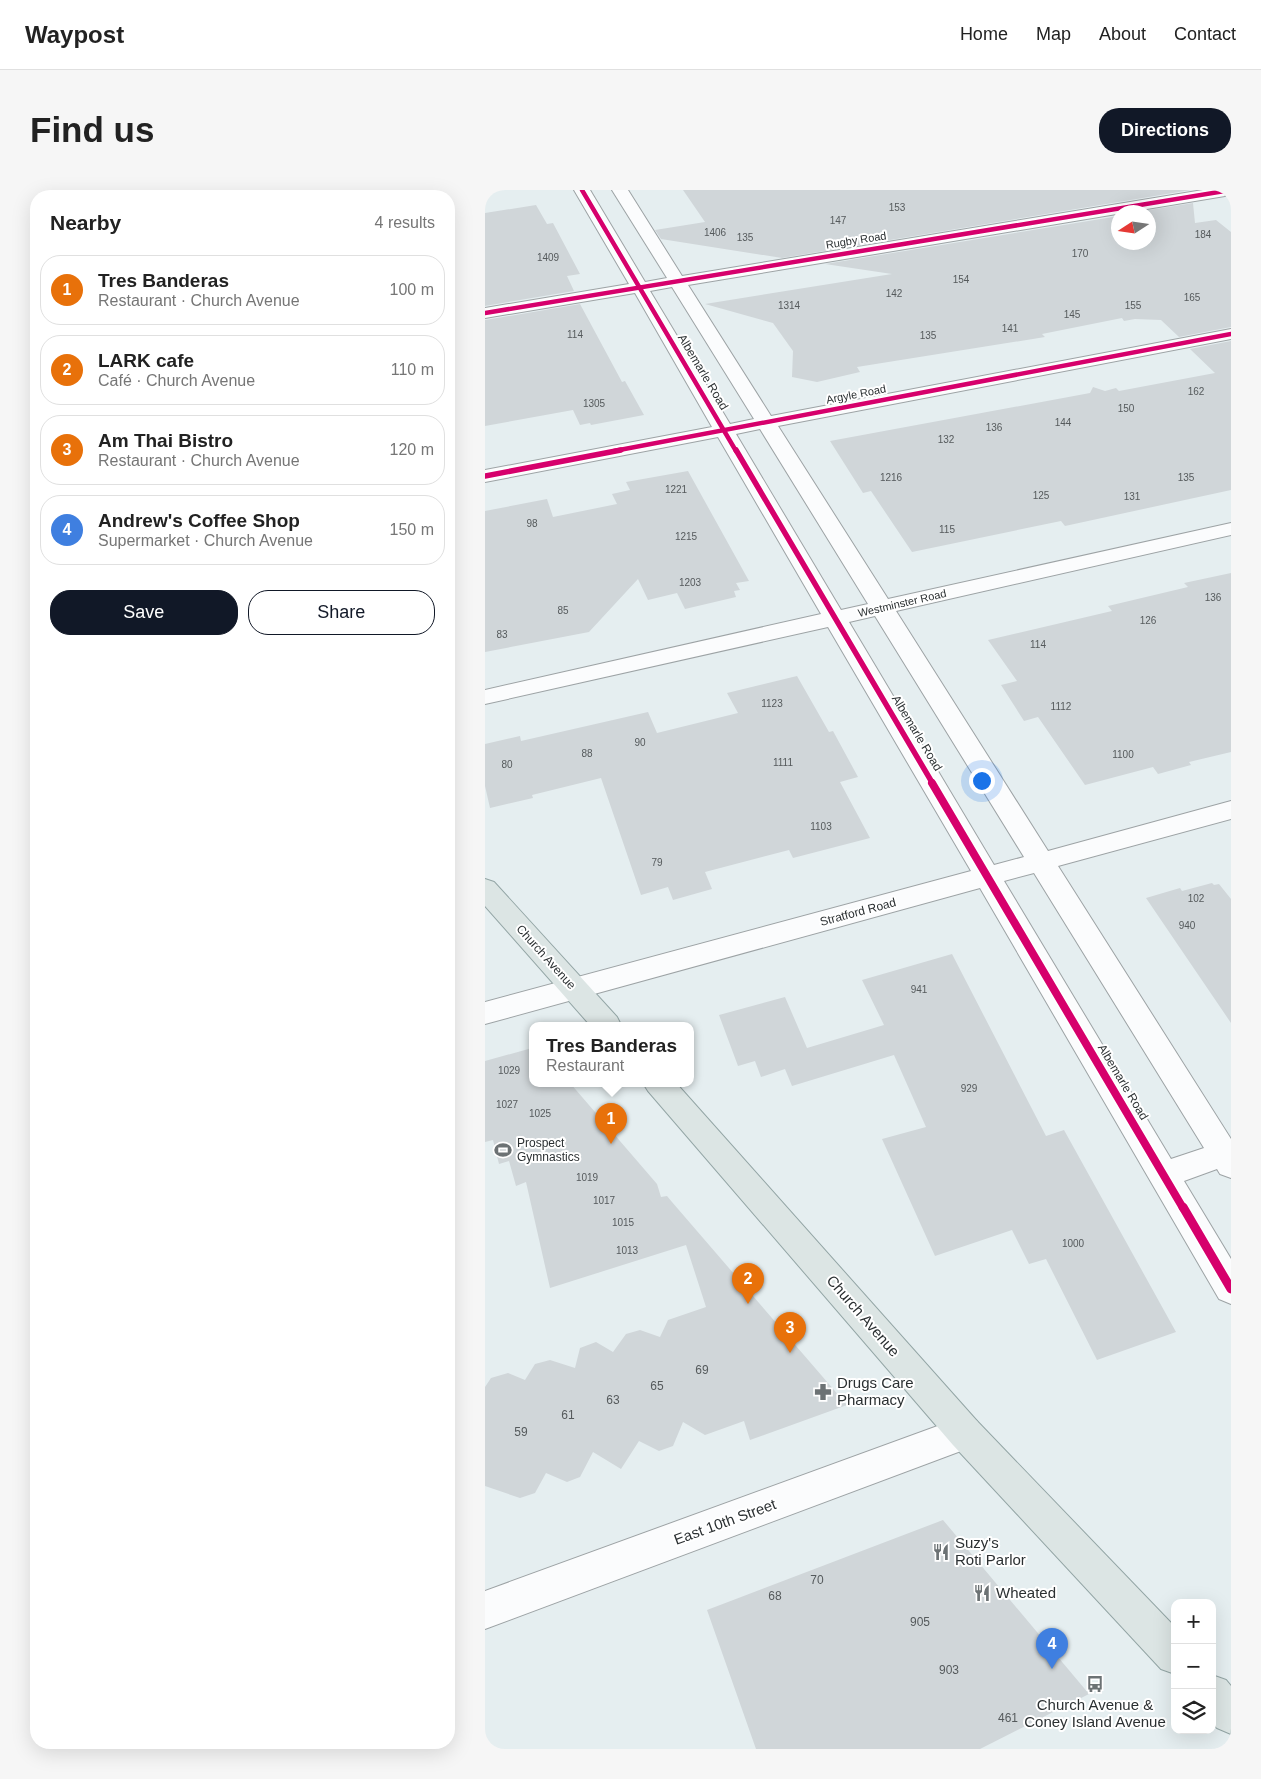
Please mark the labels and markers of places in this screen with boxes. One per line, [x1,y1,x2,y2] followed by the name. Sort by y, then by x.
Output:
[595,1103,627,1144] pin: 1
[517,1136,580,1164] place label: Prospect Gymnastics
[493,1140,513,1160] sports icon: Prospect Gymnastics
[732,1263,764,1304] pin: 2
[774,1312,806,1353] pin: 3
[837,1374,914,1408] place label: Drugs Care Pharmacy
[813,1382,833,1402] pharmacy icon: Drugs Care Pharmacy
[955,1534,1026,1568] place label: Suzy's Roti Parlor
[931,1542,951,1562] restaurant icon: Suzy's Roti Parlor
[972,1583,992,1603] restaurant icon: Wheated
[996,1584,1056,1601] place label: Wheated
[1036,1628,1068,1669] pin: 4
[1085,1674,1105,1694] bus stop icon: Church Avenue & Coney Island Avenue
[1024,1696,1166,1730] place label: Church Avenue & Coney Island Avenue

